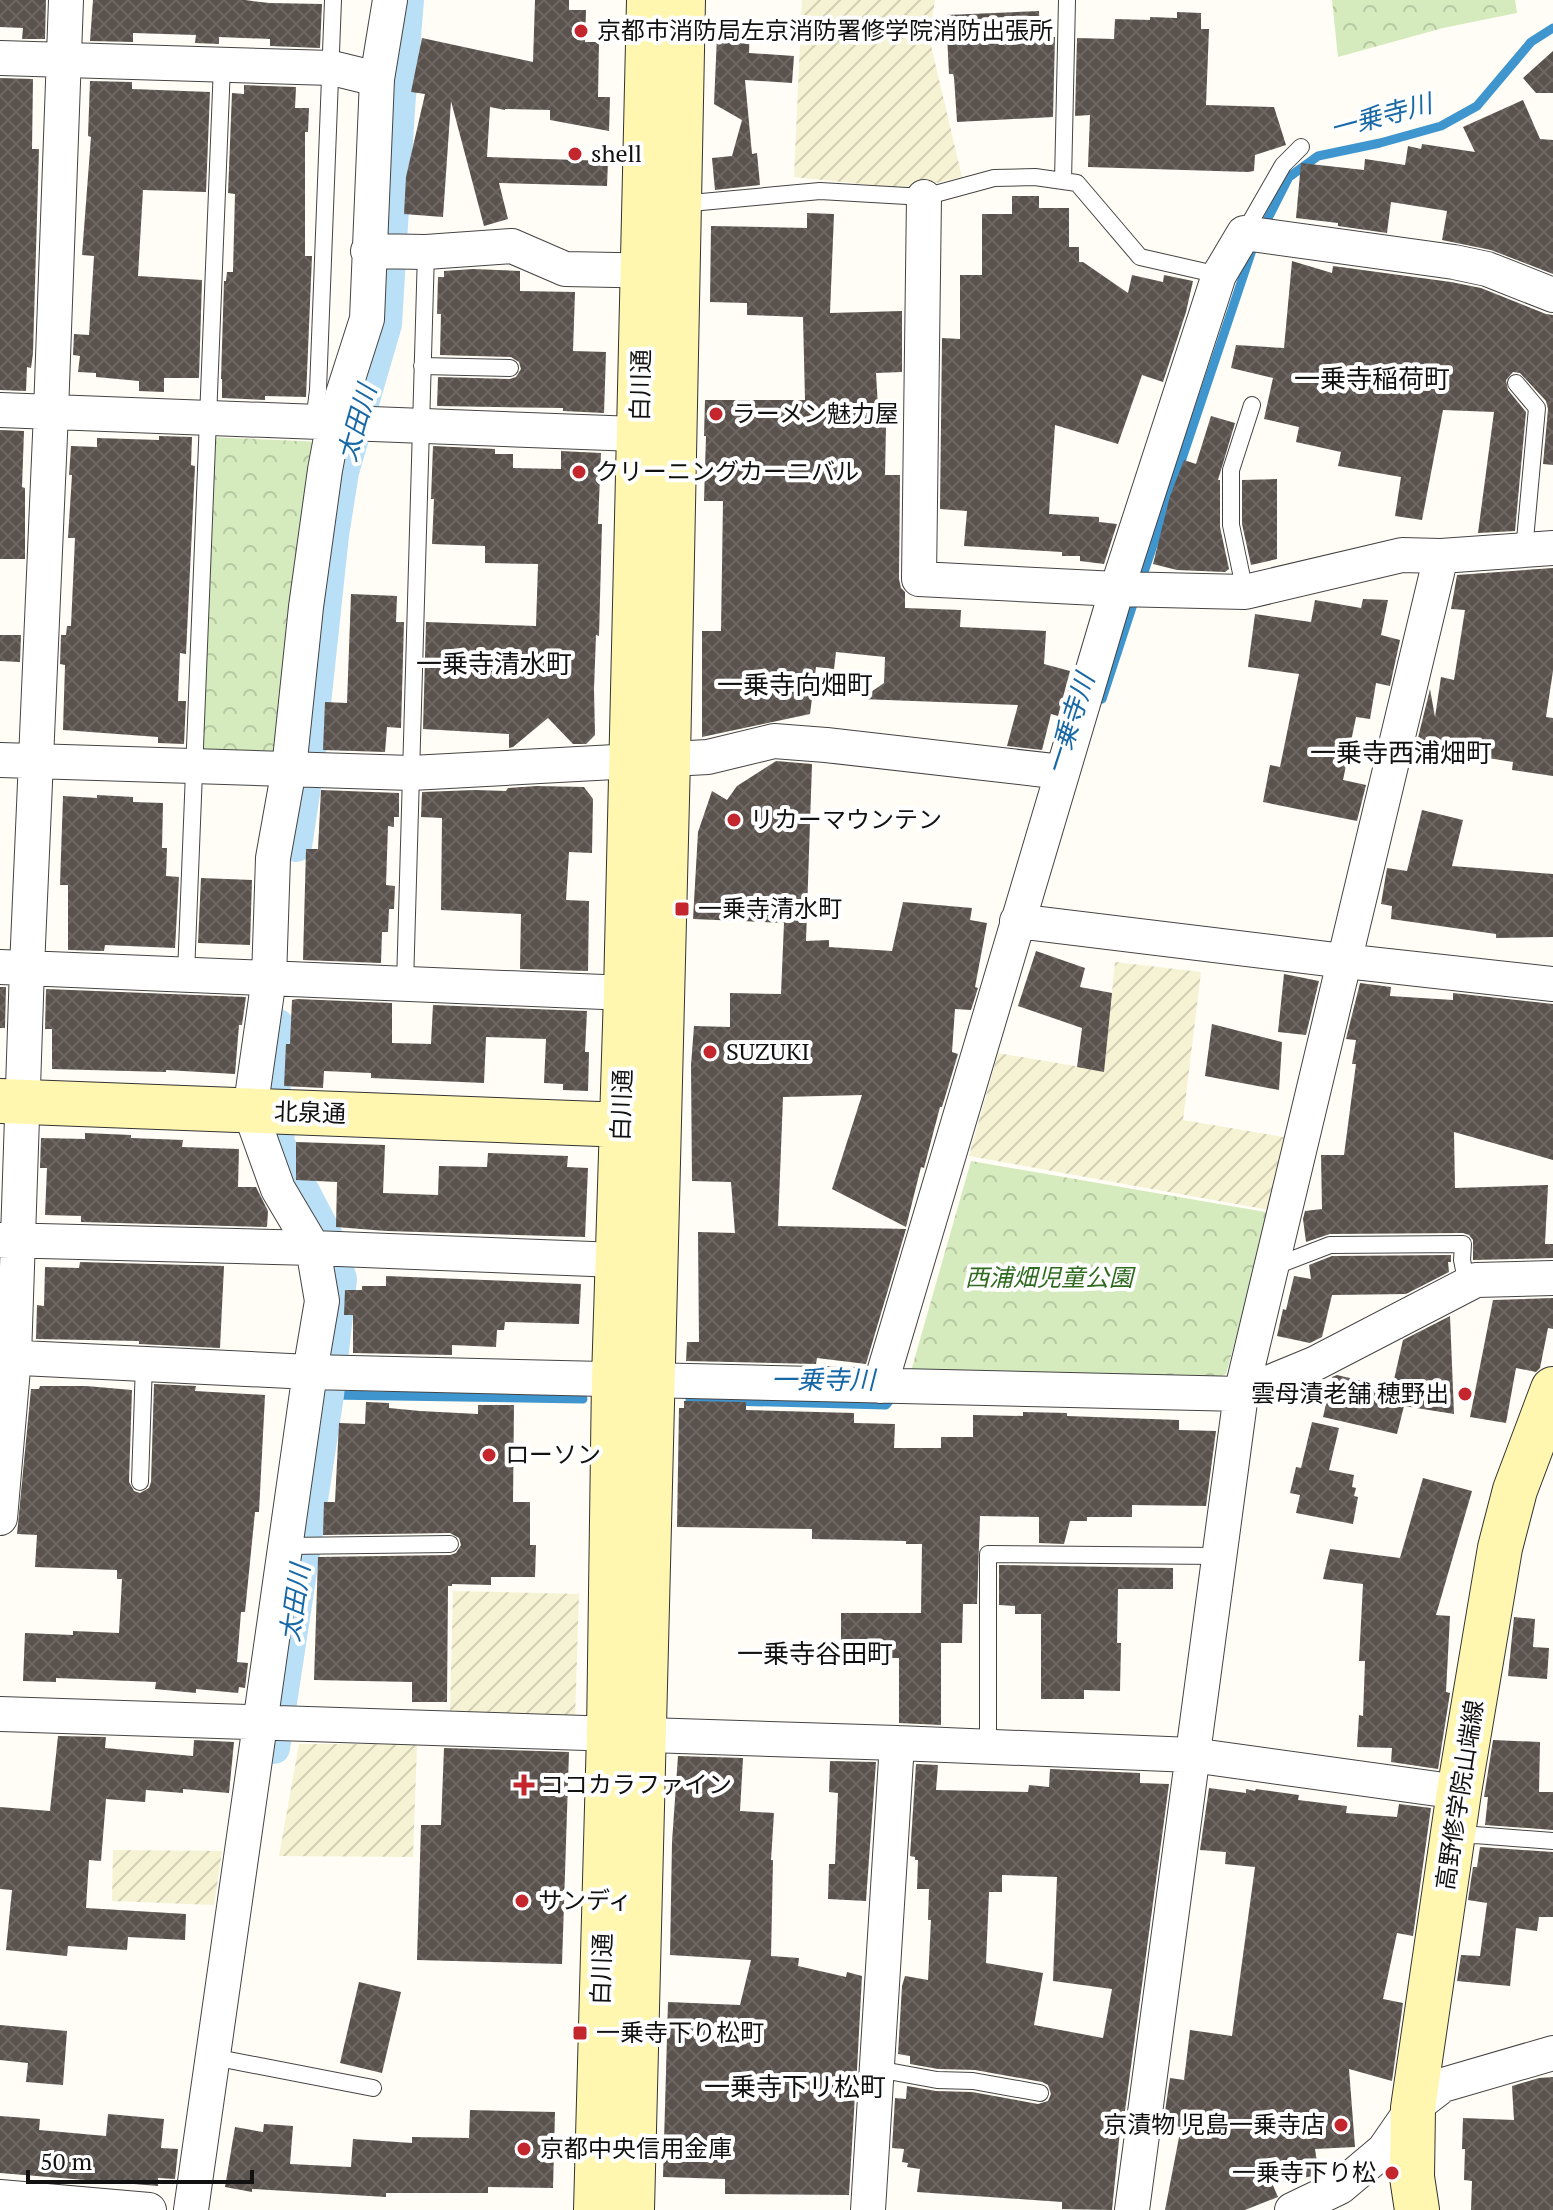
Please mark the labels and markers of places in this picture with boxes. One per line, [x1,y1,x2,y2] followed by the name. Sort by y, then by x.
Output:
[597,14,1053,46] place label: 京都市消防局左京消防署修学院消防出張所
[572,22,590,40] marker: 京都市消防局左京消防署修学院消防出張所
[591,137,642,169] place label: shell
[566,145,584,163] marker: shell
[732,397,899,429] place label: ラーメン魅力屋
[707,405,725,423] marker: ラーメン魅力屋
[595,455,859,487] place label: クリーニングカーニバル
[570,463,588,481] marker: クリーニングカーニバル
[750,803,942,835] place label: リカーマウンテン
[725,811,743,829] marker: リカーマウンテン
[698,892,842,924] place label: 一乗寺清水町
[673,900,691,918] marker: 一乗寺清水町
[726,1035,810,1067] place label: SUZUKI
[701,1043,719,1061] marker: SUZUKI
[1251,1377,1449,1409] place label: 雲母漬老舗 穂野出
[1456,1385,1474,1403] marker: 雲母漬老舗 穂野出
[505,1438,601,1470] place label: ローソン
[480,1446,498,1464] marker: ローソン
[540,1768,732,1800] place label: ココカラファイン
[515,1776,533,1794] marker: ココカラファイン
[538,1884,632,1916] place label: サンディ
[513,1892,531,1910] marker: サンディ
[596,2016,764,2048] place label: 一乗寺下り松町
[571,2024,589,2042] marker: 一乗寺下り松町
[1103,2108,1325,2140] place label: 京漬物 児島一乗寺店
[1332,2116,1350,2134] marker: 京漬物 児島一乗寺店
[540,2132,732,2164] place label: 京都中央信用金庫
[515,2140,533,2158] marker: 京都中央信用金庫
[1232,2156,1376,2188] place label: 一乗寺下り松
[1383,2164,1401,2182] marker: 一乗寺下り松

